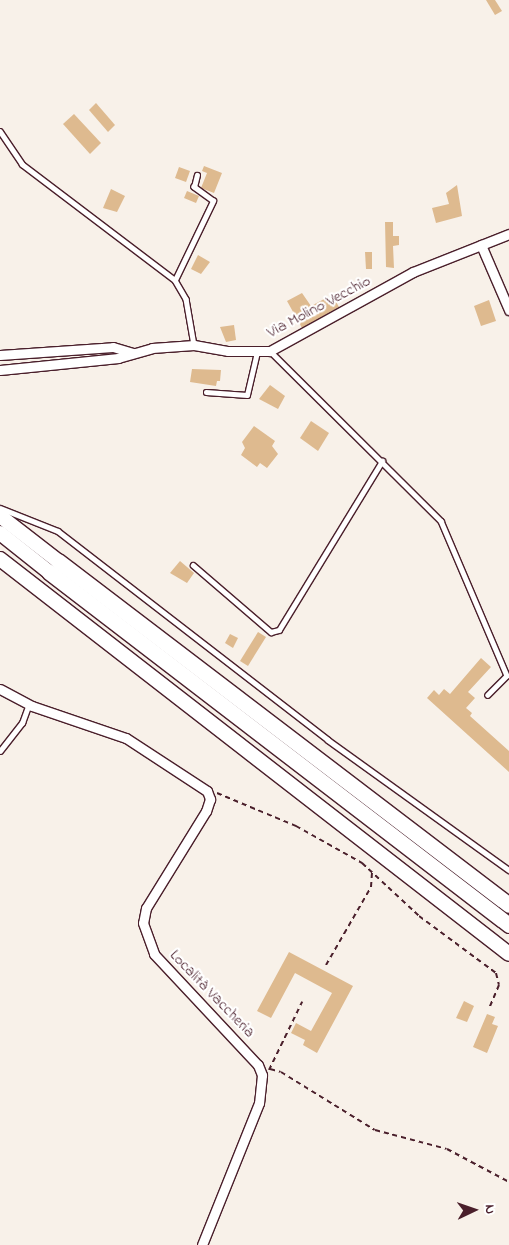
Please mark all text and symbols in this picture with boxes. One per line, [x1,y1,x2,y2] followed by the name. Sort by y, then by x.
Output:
[264,272,374,342] street label: Via Molino Vecchio
[165,946,259,1042] street label: Località Vaccheria
[449,1185,499,1235] north arrow
[479,1204,500,1214] text: N

